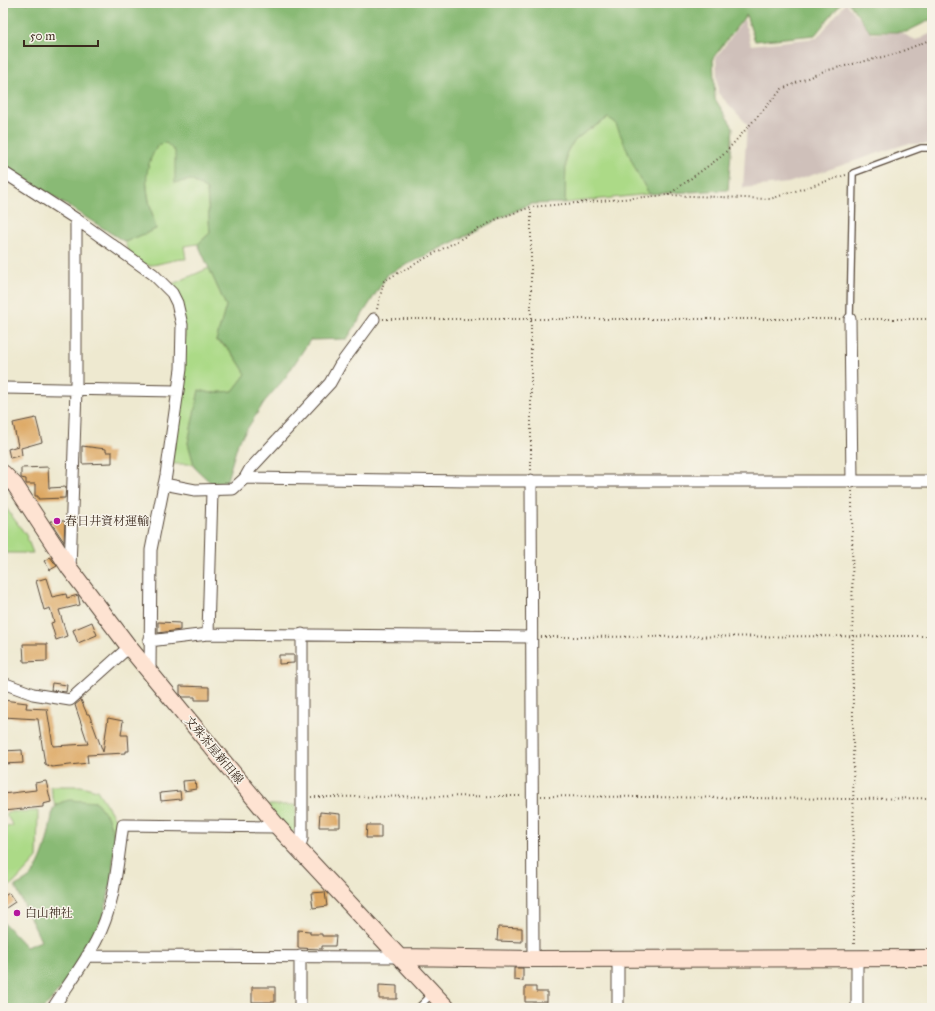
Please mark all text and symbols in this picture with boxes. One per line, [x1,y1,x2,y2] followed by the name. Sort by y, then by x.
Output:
[24,22,98,48] scale bar
[30,29,55,43] text: 50 m
[65,514,149,528] place label: 春日井資材運輸
[52,516,62,526] marker: 春日井資材運輸
[182,713,246,787] street label: 文殊茶屋新田線
[25,906,73,920] place label: 白山神社
[12,908,22,918] marker: 白山神社

